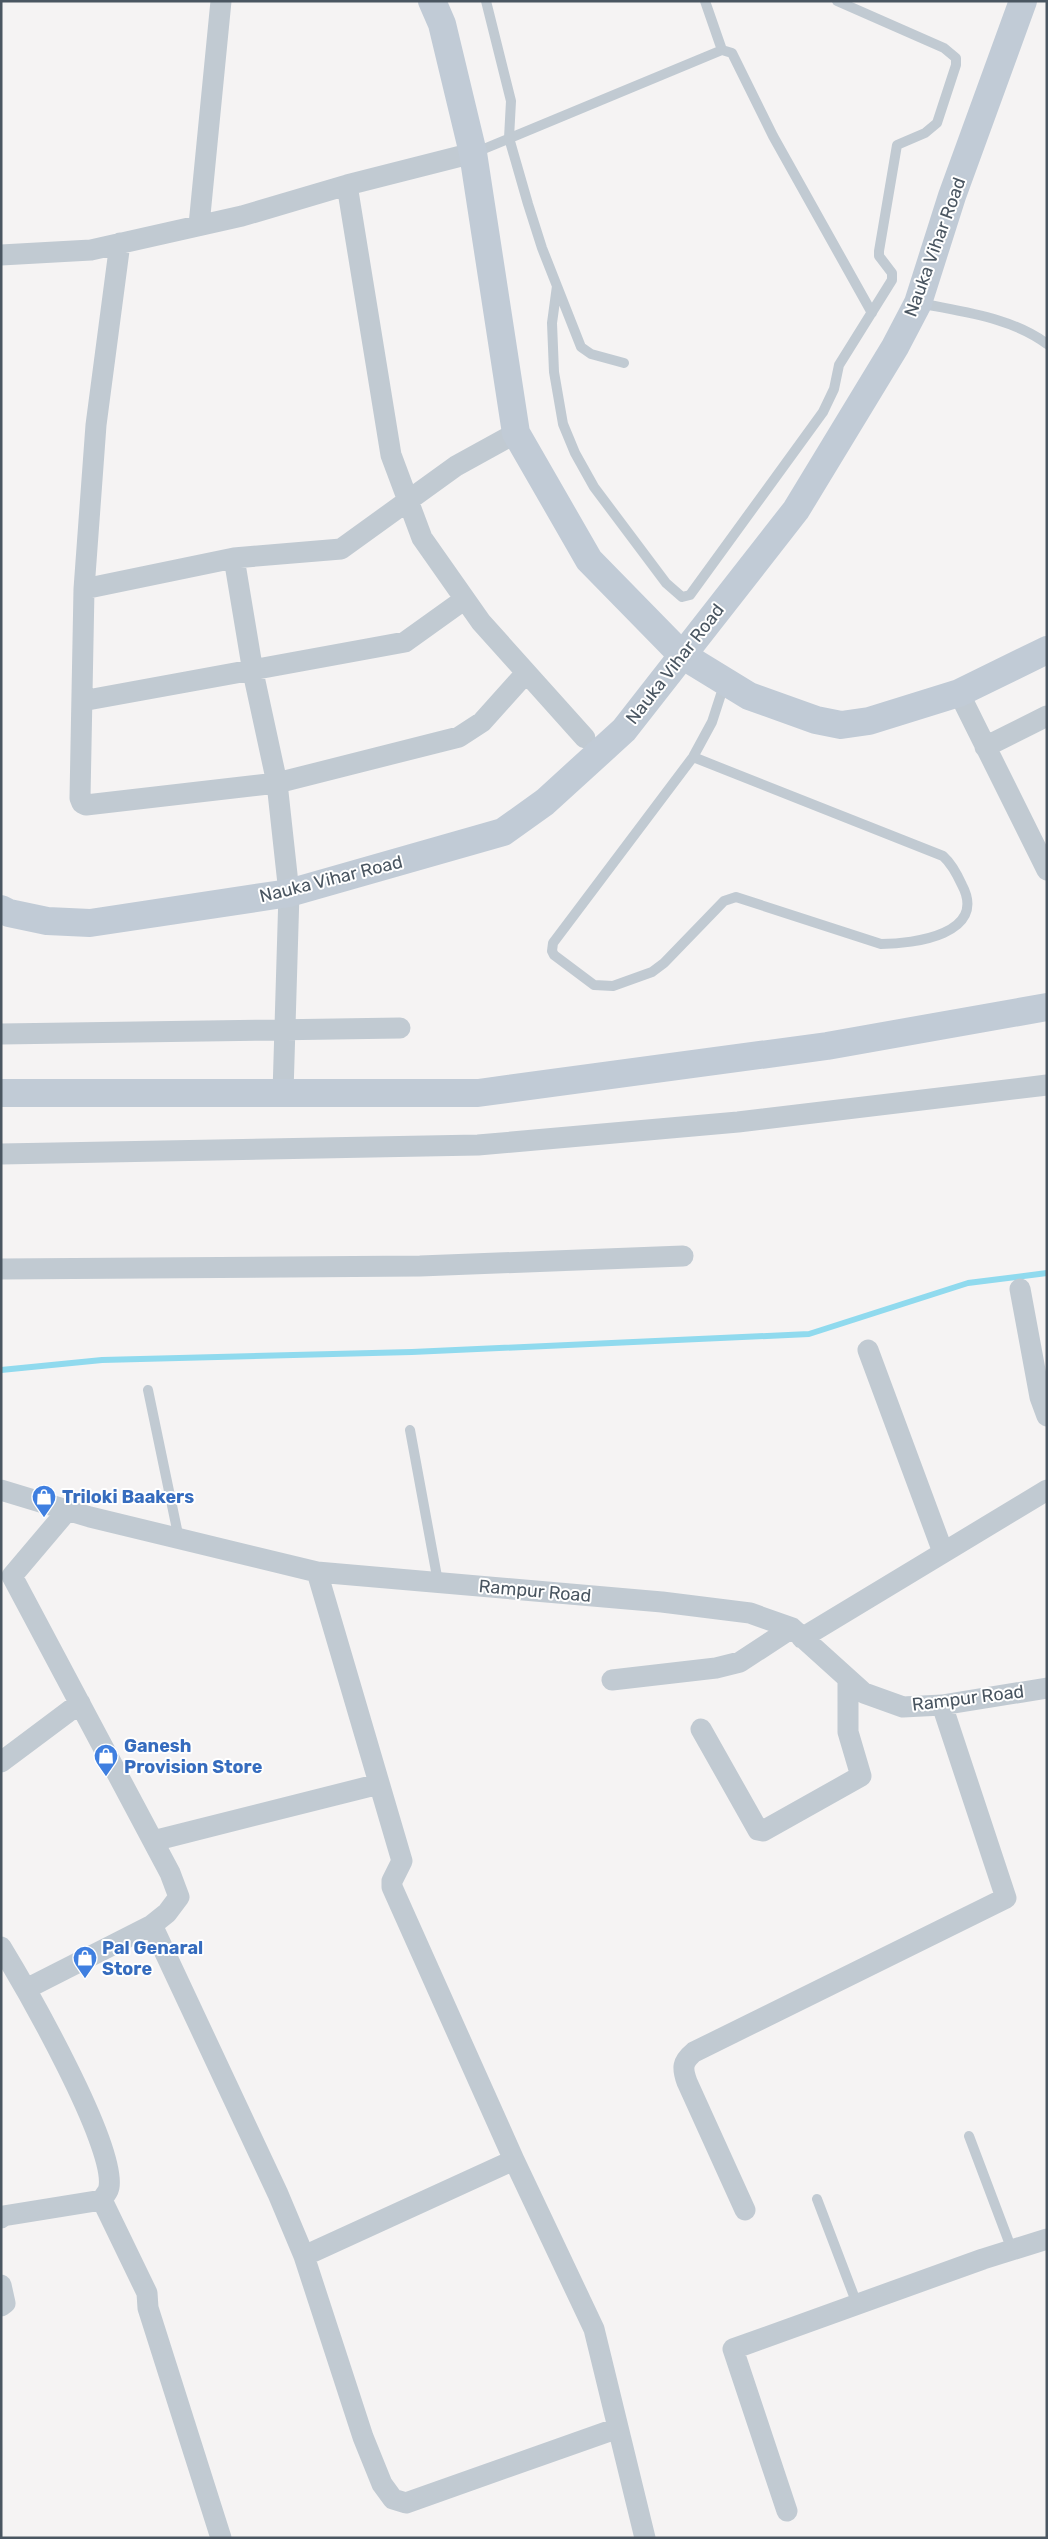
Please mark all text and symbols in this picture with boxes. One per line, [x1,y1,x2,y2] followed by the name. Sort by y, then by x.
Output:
[900,174,970,320] street label: Nauka Vihar Road
[621,599,729,729] street label: Nauka Vihar Road
[257,851,405,907] street label: Nauka Vihar Road
[31,1484,57,1518] shop icon: Triloki Baakers
[62,1486,194,1508] place label: Triloki Baakers
[478,1575,592,1607] street label: Rampur Road
[911,1680,1025,1716] street label: Rampur Road
[124,1735,263,1778] place label: Ganesh Provision Store
[93,1743,119,1777] shop icon: Ganesh Provision Store
[102,1937,203,1980] place label: Pal Genaral Store
[72,1945,98,1979] shop icon: Pal Genaral Store

